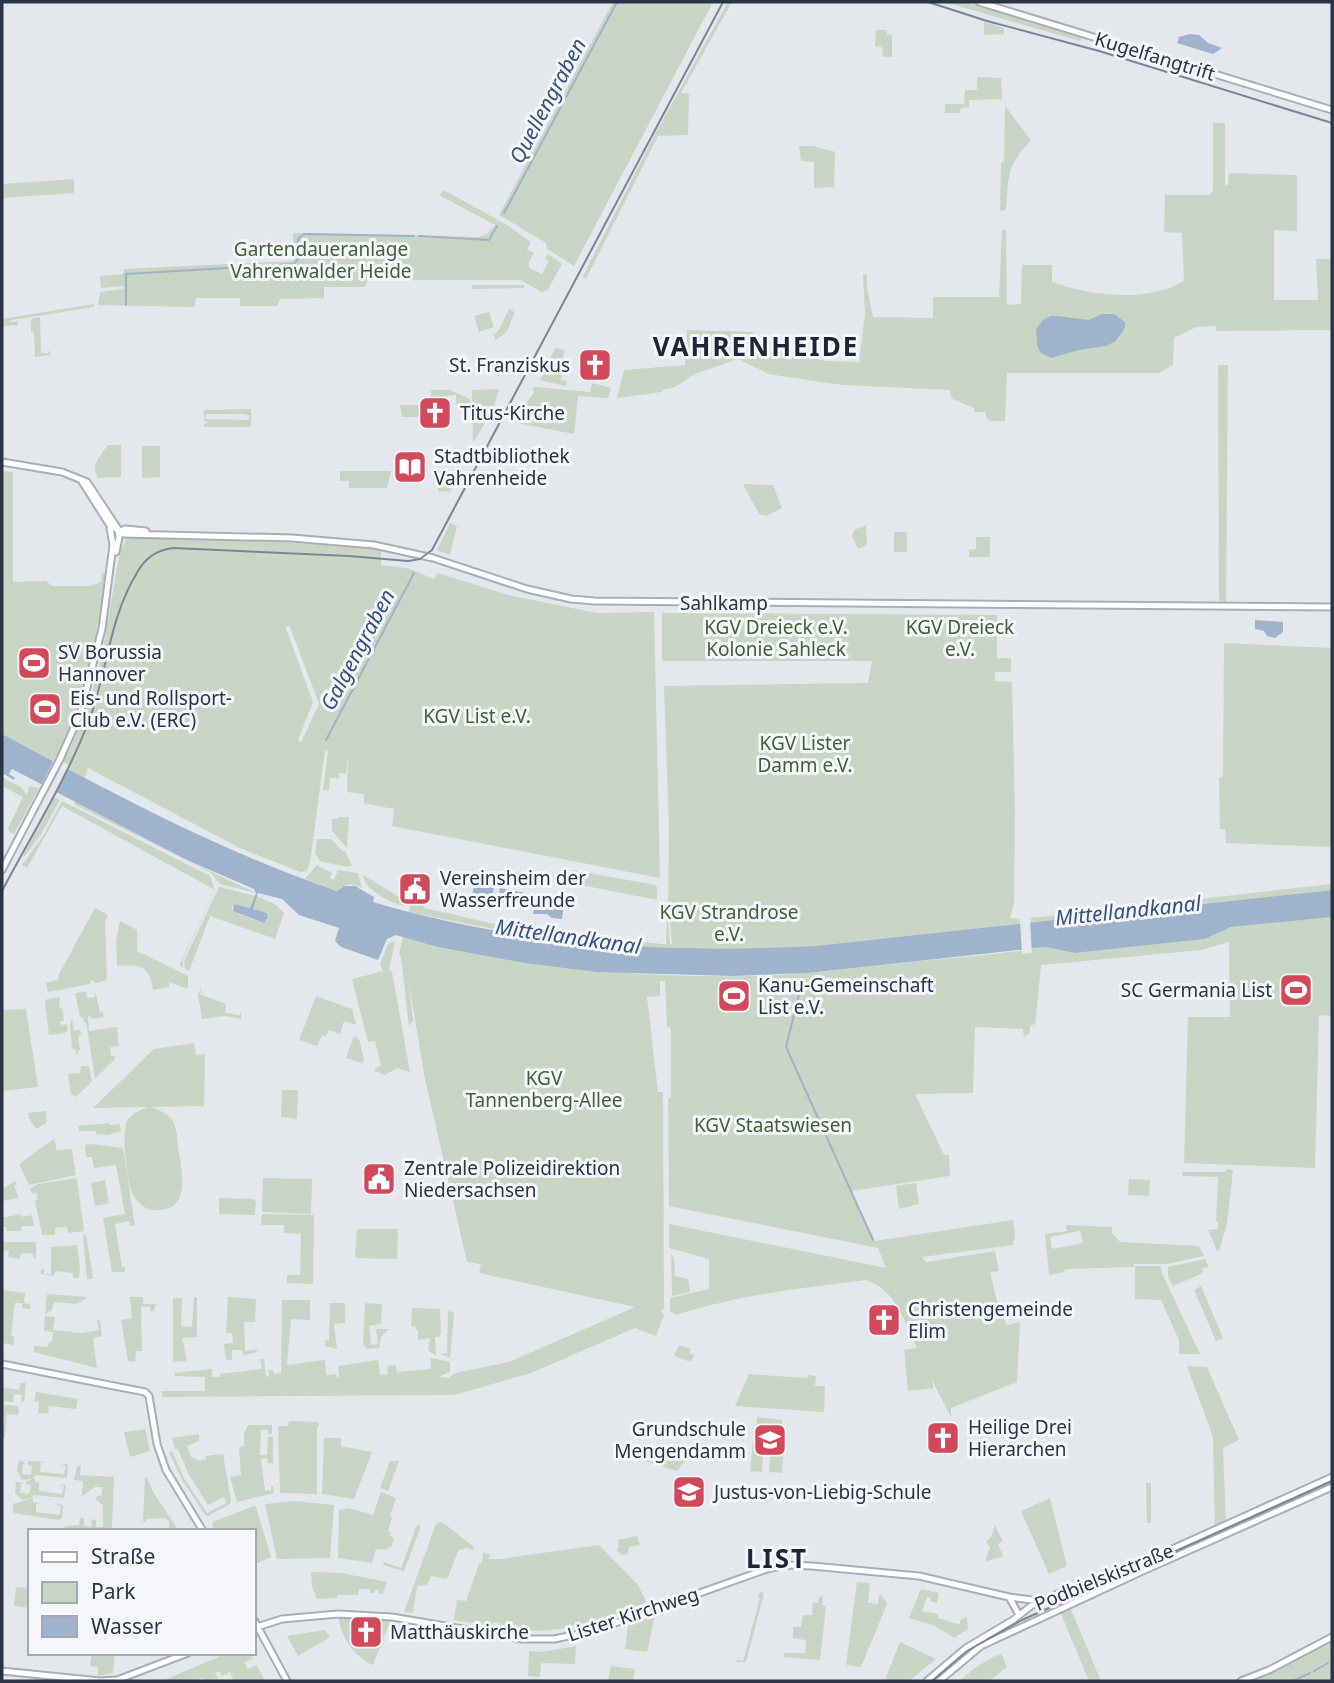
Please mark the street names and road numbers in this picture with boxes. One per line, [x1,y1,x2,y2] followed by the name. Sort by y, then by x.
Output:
[1092,25,1218,87] street label: Kugelfangtrift
[680,590,768,616] street label: Sahlkamp
[1031,1537,1177,1617] street label: Podbielskistraße
[564,1581,702,1647] street label: Lister Kirchweg

